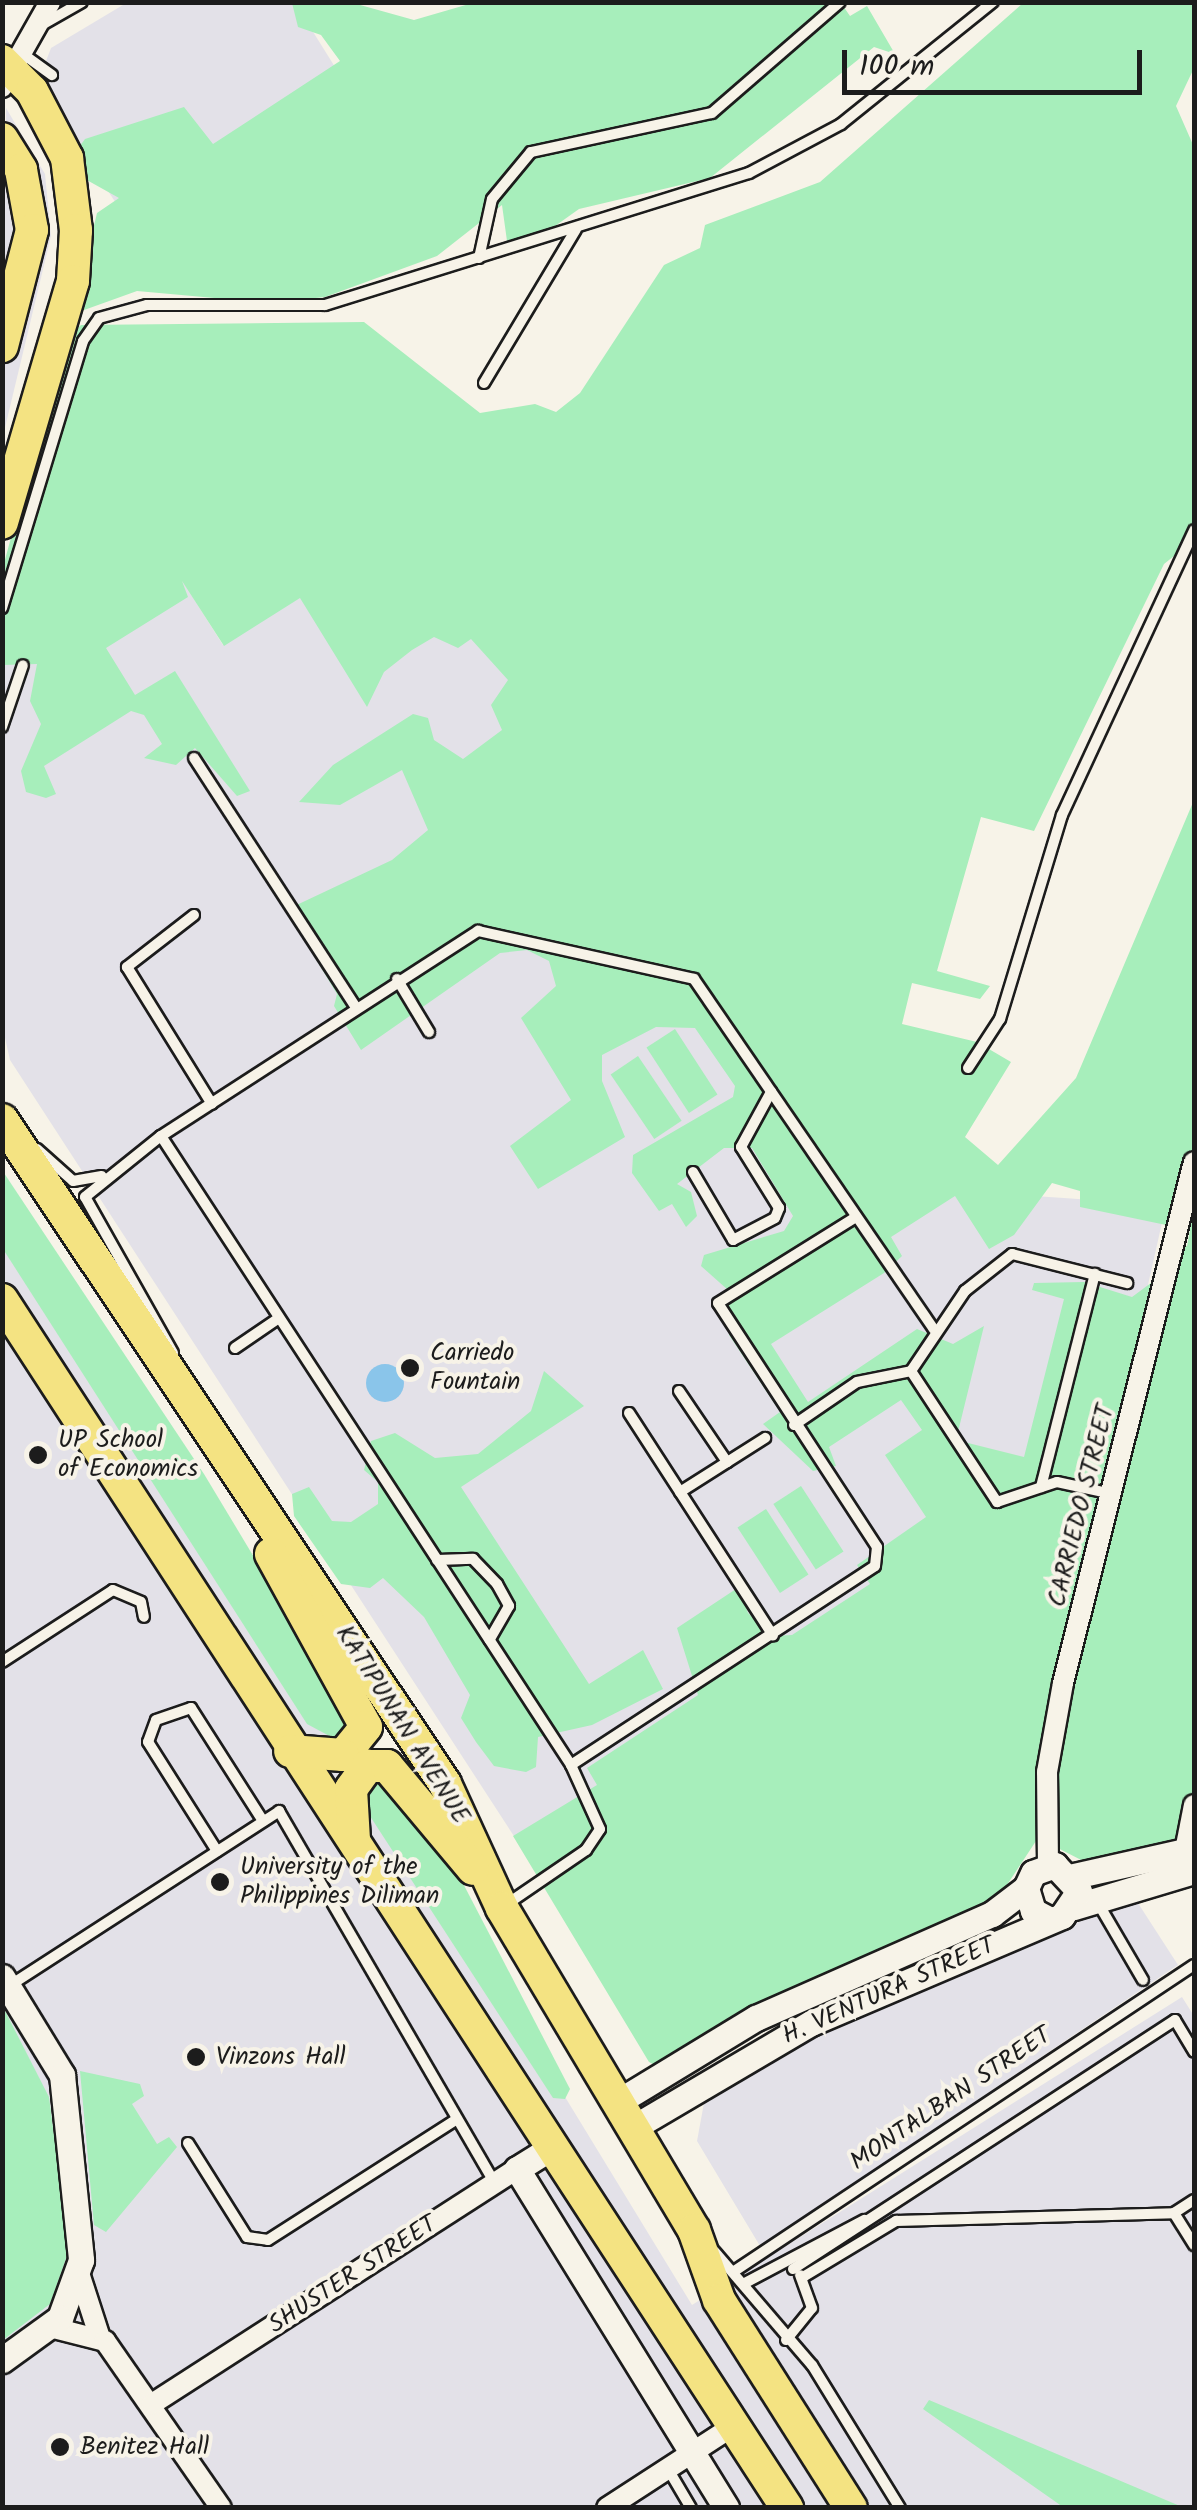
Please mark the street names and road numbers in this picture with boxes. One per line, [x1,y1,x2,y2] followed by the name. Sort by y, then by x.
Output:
[1042,1402,1122,1610] street label: CARRIEDO STREET
[329,1620,475,1830] street label: KATIPUNAN AVENUE
[778,1931,1000,2051] street label: H. VENTURA STREET
[845,2021,1057,2177] street label: MONTALBAN STREET
[263,2209,443,2341] street label: SHUSTER STREET

